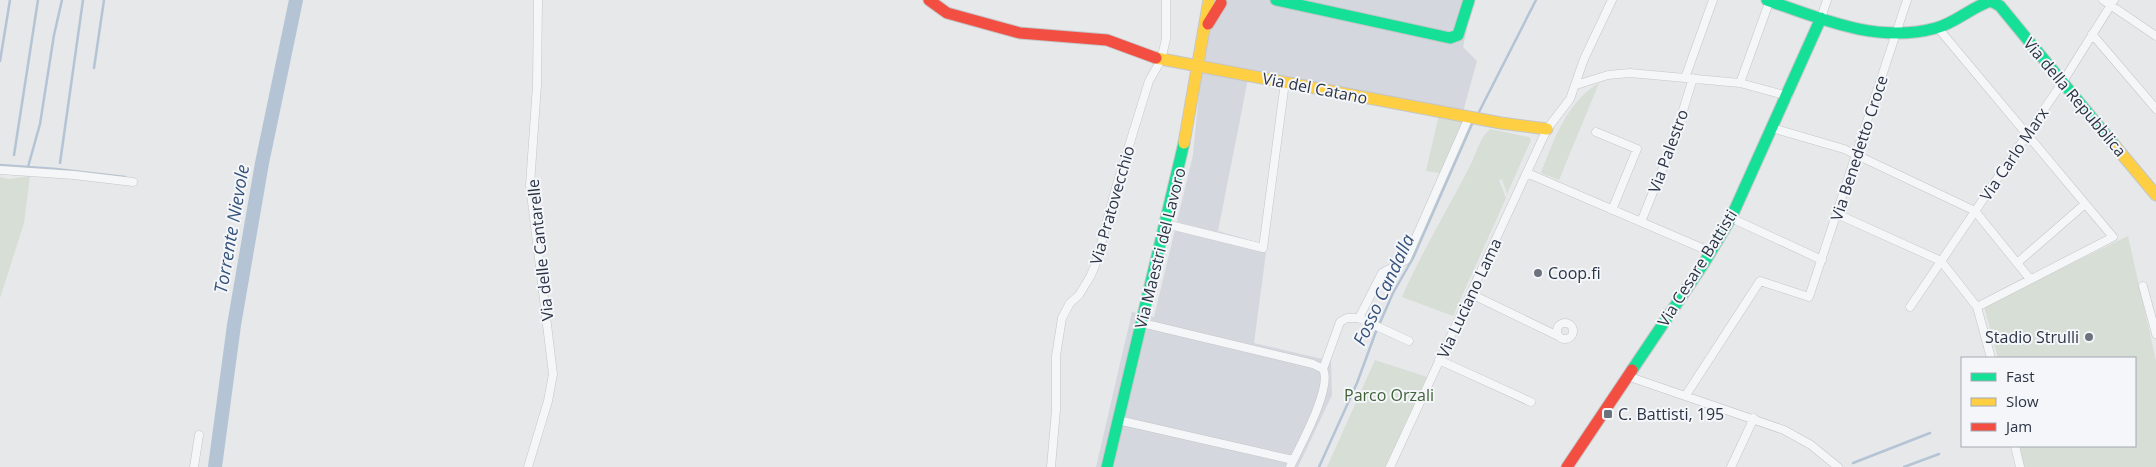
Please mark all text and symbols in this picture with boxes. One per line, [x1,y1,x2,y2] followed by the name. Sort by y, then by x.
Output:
[2019,33,2131,161] street label: Via della Repubblica
[1261,67,1369,109] street label: Via del Catano
[1825,72,1893,223] street label: Via Benedetto Croce
[1975,103,2054,205] street label: Via Carlo Marx
[1643,106,1693,196] street label: Via Palestro
[1085,143,1139,267] street label: Via Pratovecchio
[208,163,254,295] water label: Torrente Nievole
[1129,165,1191,331] street label: Via Maestri del Lavoro
[522,178,558,322] street label: Via delle Cantarelle
[1652,205,1742,331] street label: Via Cesare Battisti
[1347,230,1419,349] water label: Fosso Candalla
[1432,234,1506,362] street label: Via Luciano Lama
[1548,262,1601,284] place label: Coop.fi
[1532,267,1544,279] marker: Coop.fi
[1985,326,2079,348] place label: Stadio Strulli
[2083,331,2095,343] marker: Stadio Strulli
[1961,357,2136,447] legend
[2006,366,2035,386] text: Fast
[1344,384,1434,406] park label: Parco Orzali
[2006,391,2039,411] text: Slow
[1618,403,1724,425] place label: C. Battisti, 195
[1602,408,1614,420] marker: C. Battisti, 195
[2004,416,2032,436] text: Jam

